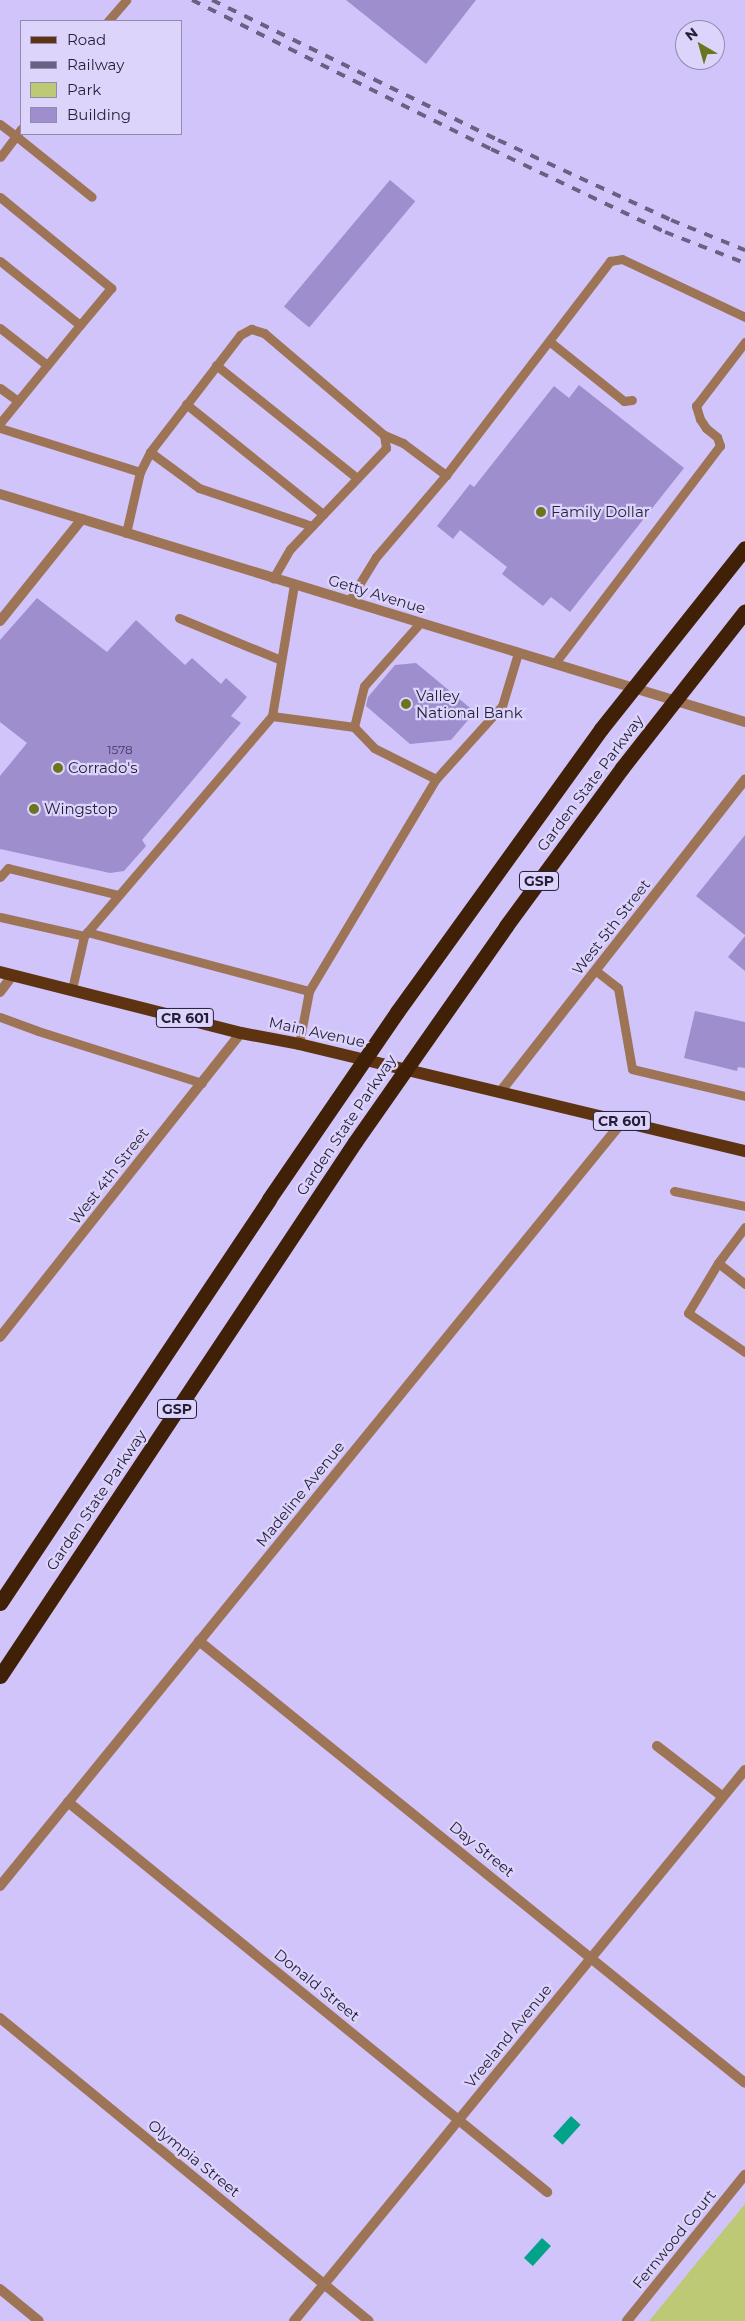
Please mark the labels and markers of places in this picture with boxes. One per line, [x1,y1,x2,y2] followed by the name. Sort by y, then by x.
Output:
[551,503,650,521] place label: Family Dollar
[535,506,547,518] marker: Family Dollar
[416,686,523,721] place label: Valley National Bank
[400,698,412,710] marker: Valley National Bank
[68,759,138,777] place label: Corrado's
[52,762,64,774] marker: Corrado's
[44,800,118,818] place label: Wingstop
[28,803,40,815] marker: Wingstop

